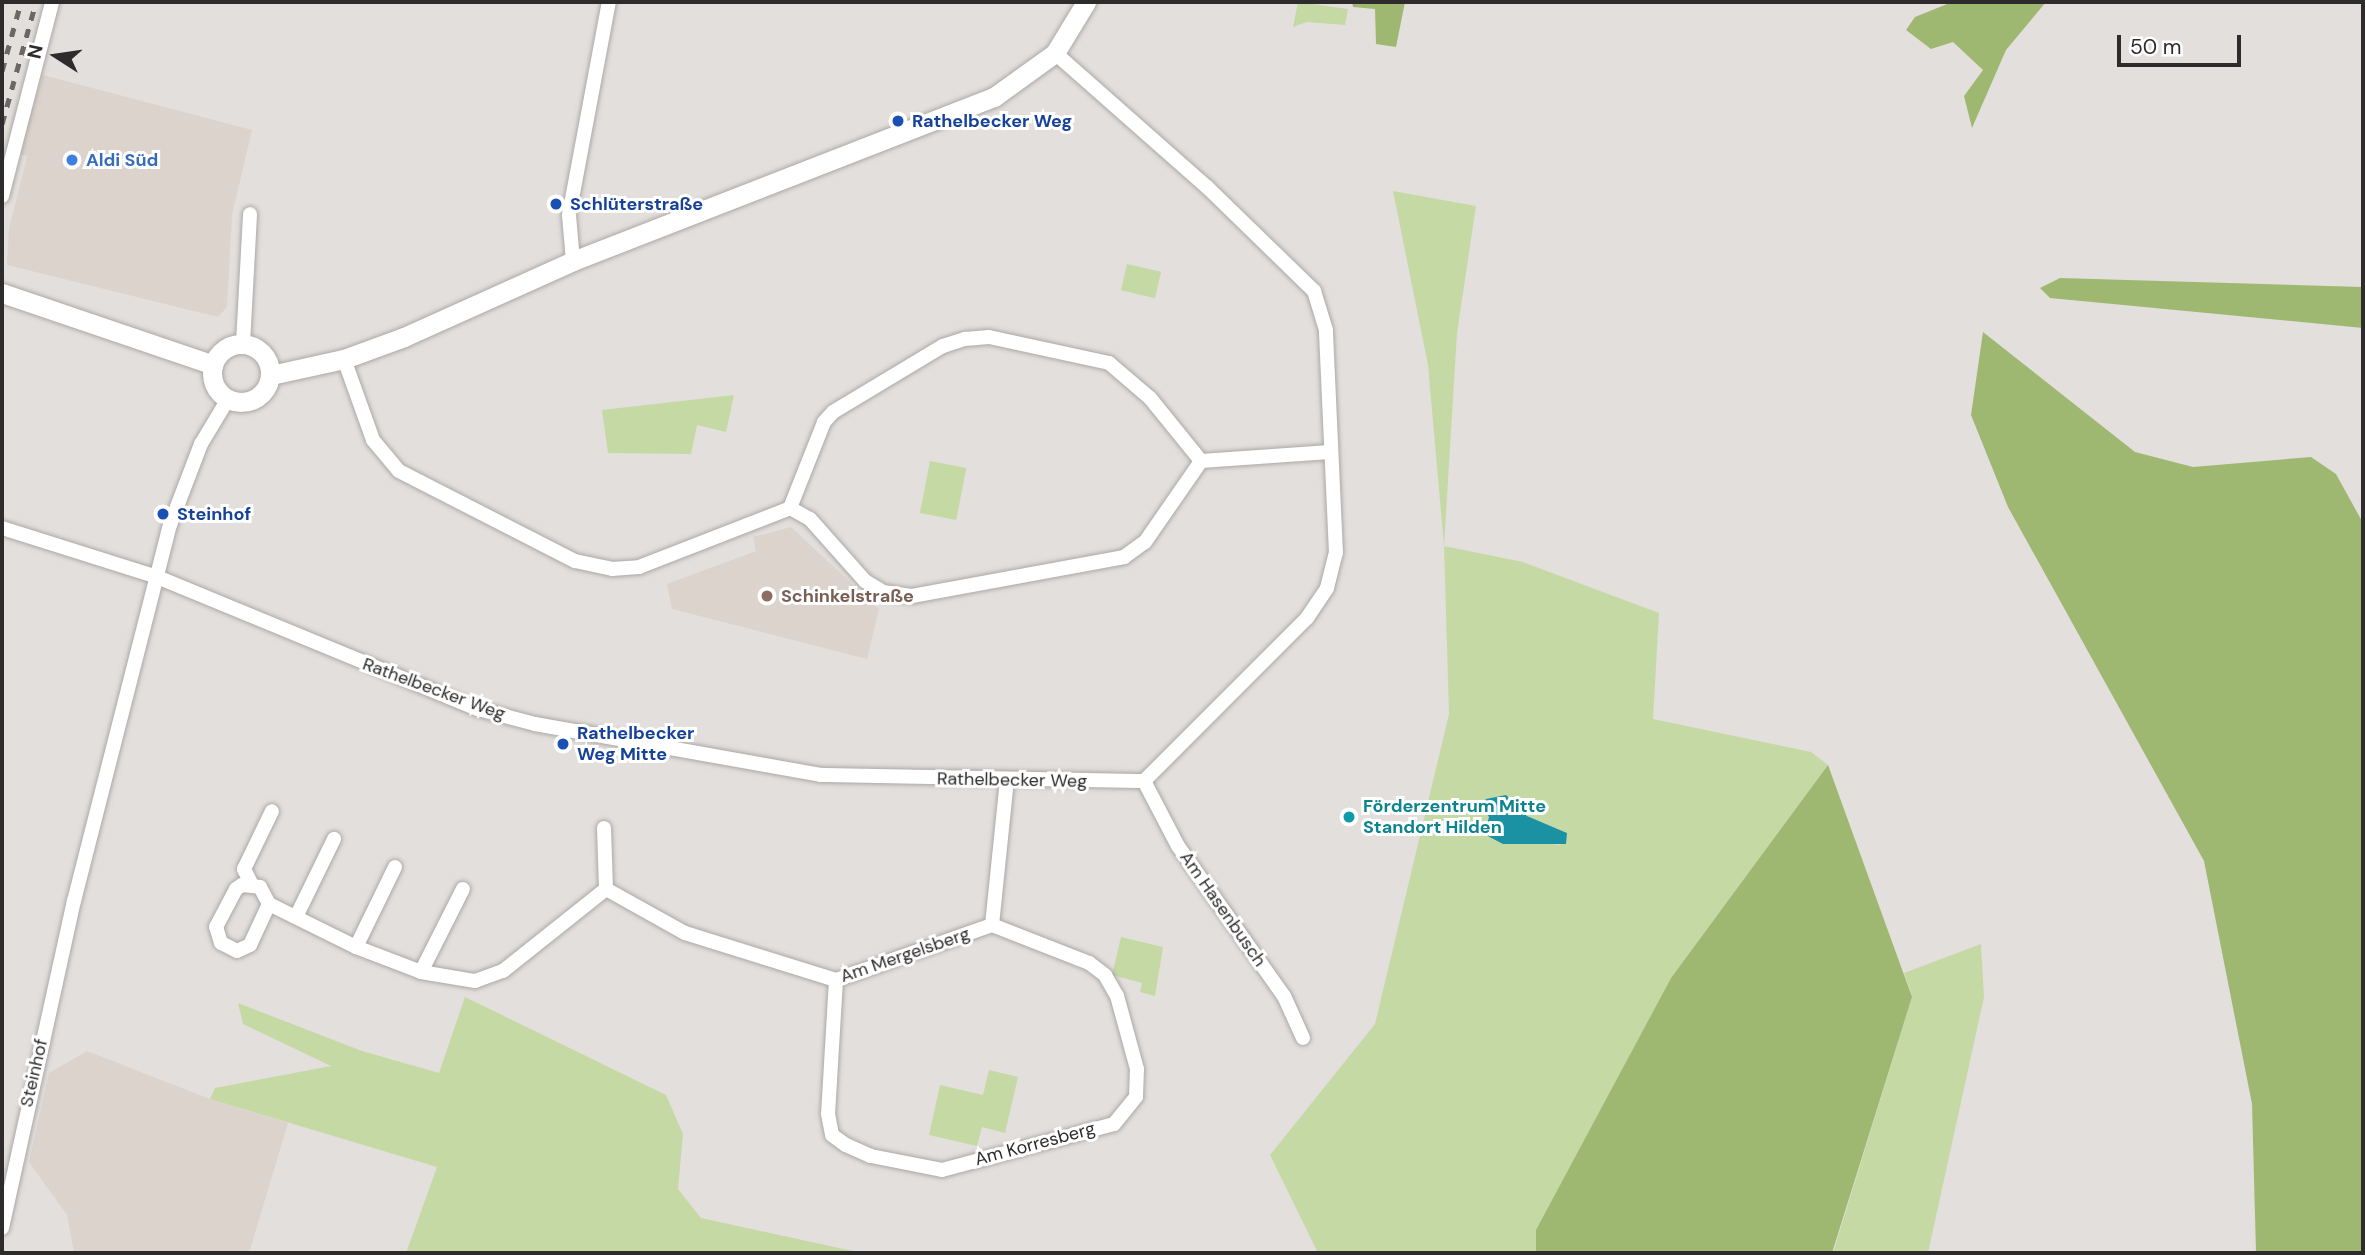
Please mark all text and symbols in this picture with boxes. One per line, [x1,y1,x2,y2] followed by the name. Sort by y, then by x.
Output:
[21,21,91,91] north arrow
[2120,21,2244,65] scale bar
[2130,33,2181,61] text: 50 m
[21,42,49,61] text: N
[912,110,1072,132] place label: Rathelbecker Weg
[890,113,906,129] marker: Rathelbecker Weg
[86,149,158,171] place label: Aldi Süd
[64,152,80,168] marker: Aldi Süd
[570,193,703,215] place label: Schlüterstraße
[548,196,564,212] marker: Schlüterstraße
[177,503,251,525] place label: Steinhof
[155,506,171,522] marker: Steinhof
[781,585,914,607] place label: Schinkelstraße
[759,588,775,604] marker: Schinkelstraße
[360,653,508,725] street label: Rathelbecker Weg
[577,723,694,766] place label: Rathelbecker Weg Mitte
[555,736,571,752] marker: Rathelbecker Weg Mitte
[937,768,1087,792] street label: Rathelbecker Weg
[1363,796,1546,838] place label: Förderzentrum Mitte Standort Hilden
[1341,809,1357,825] marker: Förderzentrum Mitte Standort Hilden
[1175,847,1271,971] street label: Am Hasenbusch
[837,923,973,987] street label: Am Mergelsberg
[16,1037,52,1109] street label: Steinhof
[973,1118,1097,1170] street label: Am Korresberg

